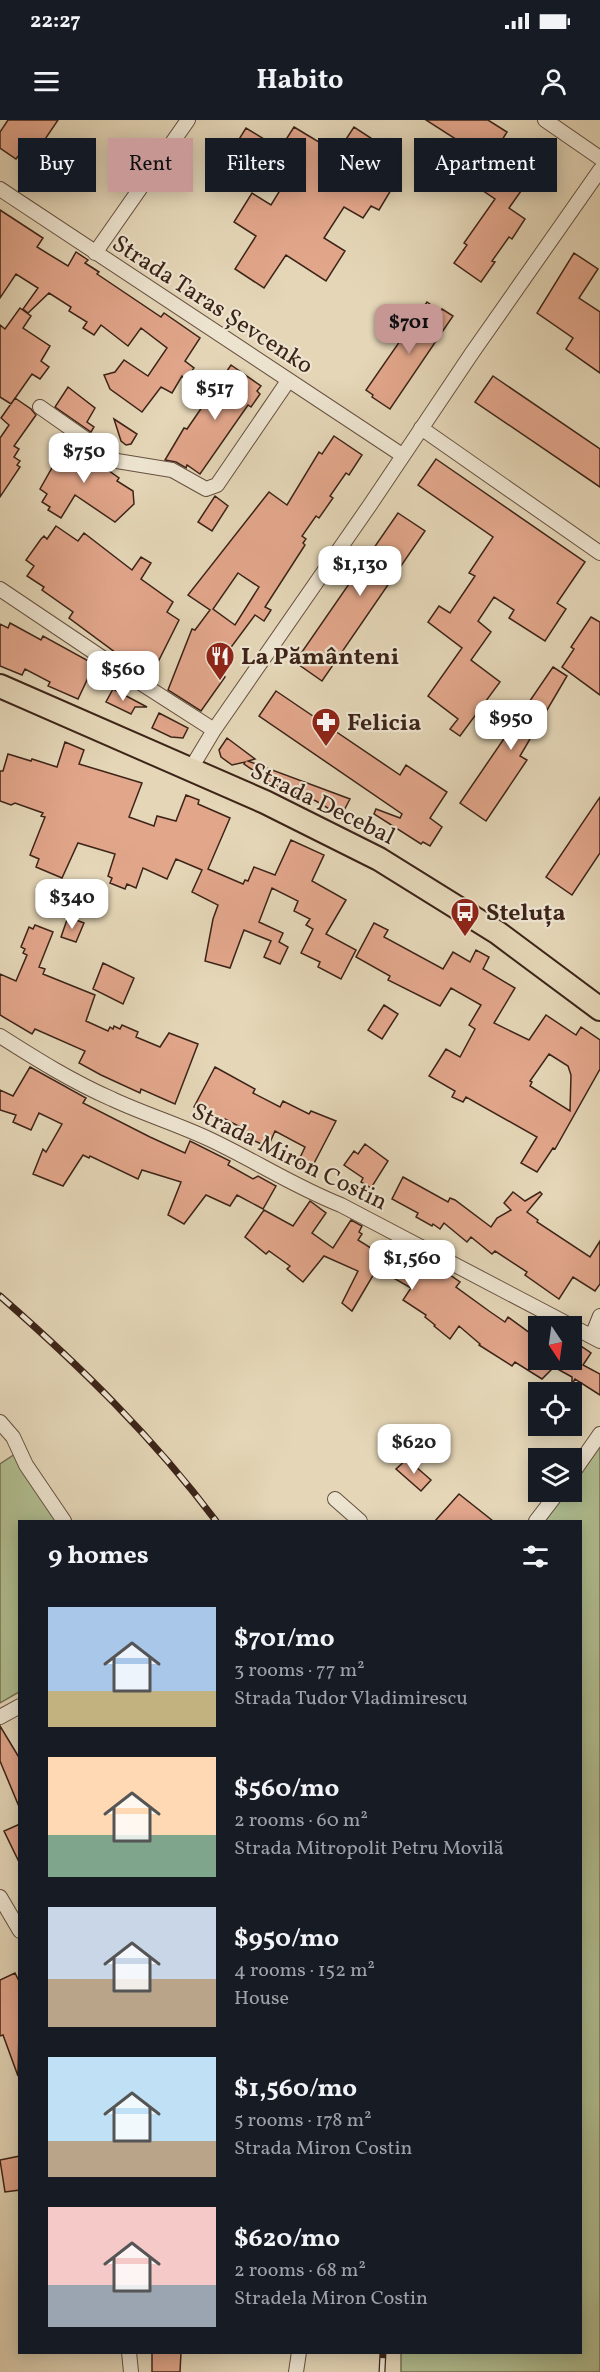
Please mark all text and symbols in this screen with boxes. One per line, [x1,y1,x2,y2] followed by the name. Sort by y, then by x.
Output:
[30,6,81,37] text: 22:27
[257,62,343,100] text: Habito
[30,65,63,98] icon: menu
[537,65,570,98] icon: person
[18,138,96,192] chip: Buy
[108,138,193,192] chip: Rent
[205,138,306,192] chip: Filters
[318,138,402,192] chip: New
[414,138,557,192] chip: Apartment
[105,228,319,384] street label: Strada Taras Șevcenko
[373,304,445,355] pin: $701
[389,309,429,337] text: $701
[179,370,251,421] pin: $517
[196,375,234,403] text: $517
[48,433,120,484] pin: $750
[63,438,105,466] text: $750
[311,546,409,597] pin: $1,130
[332,551,388,579] text: $1,130
[204,640,236,682] restaurant icon: La Pământeni
[241,641,399,675] place label: La Pământeni
[87,651,159,702] pin: $560
[101,656,145,684] text: $560
[475,700,547,751] pin: $950
[489,705,533,733] text: $950
[310,706,342,748] pharmacy icon: Felicia
[347,707,421,741] place label: Felicia
[244,755,400,855] street label: Strada Decebal
[36,879,108,930] pin: $340
[49,884,95,912] text: $340
[449,896,481,938] bus stop icon: Steluța
[486,897,566,931] place label: Steluța
[185,1096,393,1220] street label: Strada Miron Costin
[363,1240,461,1291] pin: $1,560
[383,1245,441,1273] text: $1,560
[528,1316,582,1370] north arrow
[528,1316,582,1502] map controls
[528,1382,582,1436] button: locate
[378,1424,450,1475] pin: $620
[392,1429,436,1457] text: $620
[528,1448,582,1502] button: layers
[48,1538,149,1574] text: 9 homes
[519,1540,552,1573] icon: filters
[234,1621,335,1657] text: $701/mo
[96,1631,168,1703] icon: home
[234,1657,365,1685] text: 3 rooms · 77 m²
[234,1685,468,1713] text: Strada Tudor Vladimirescu
[234,1771,339,1807] text: $560/mo
[96,1781,168,1853] icon: home
[234,1807,368,1835] text: 2 rooms · 60 m²
[234,1835,504,1863] text: Strada Mitropolit Petru Movilă
[234,1921,339,1957] text: $950/mo
[96,1931,168,2003] icon: home
[234,1957,375,1985] text: 4 rooms · 152 m²
[234,1985,289,2013] text: House
[234,2071,357,2107] text: $1,560/mo
[96,2081,168,2153] icon: home
[234,2107,372,2135] text: 5 rooms · 178 m²
[234,2135,412,2163] text: Strada Miron Costin
[234,2221,340,2257] text: $620/mo
[96,2231,168,2303] icon: home
[234,2257,366,2285] text: 2 rooms · 68 m²
[234,2285,428,2313] text: Stradela Miron Costin

